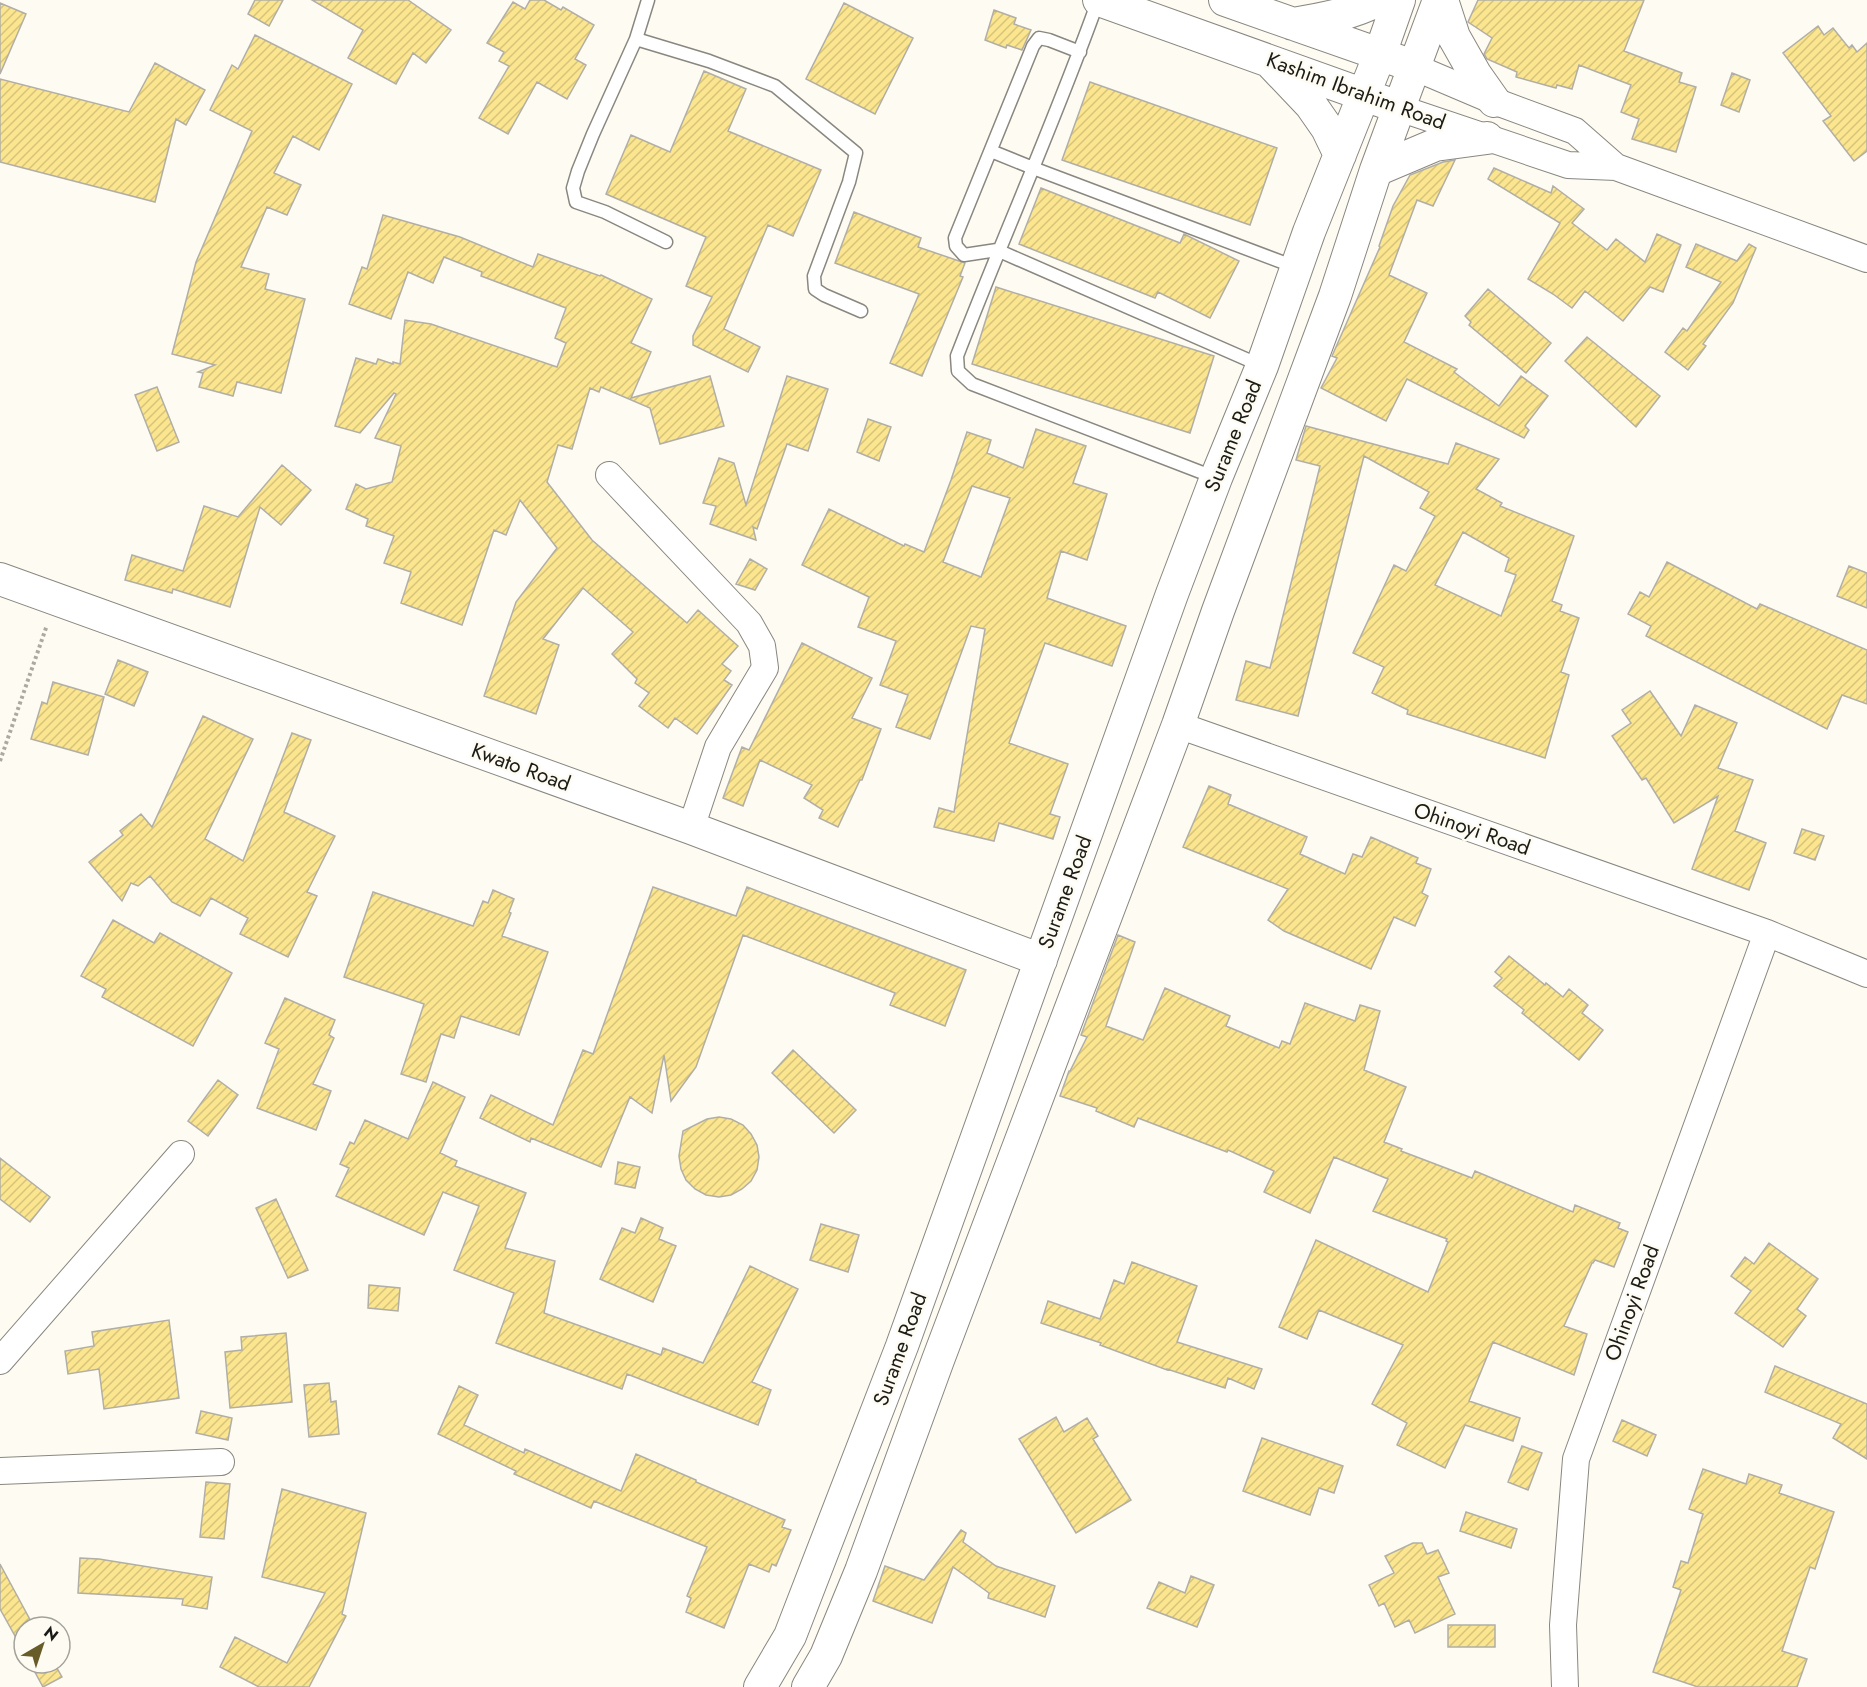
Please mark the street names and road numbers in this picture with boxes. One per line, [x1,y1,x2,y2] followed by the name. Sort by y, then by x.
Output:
[1262,45,1450,137] street label: Kashim Ibrahim Road
[1197,375,1269,497] street label: Surame Road
[467,735,575,799] street label: Kwato Road
[1410,795,1534,863] street label: Ohinoyi Road
[1031,831,1099,953] street label: Surame Road
[1597,1241,1667,1365] street label: Ohinoyi Road
[866,1288,934,1410] street label: Surame Road

